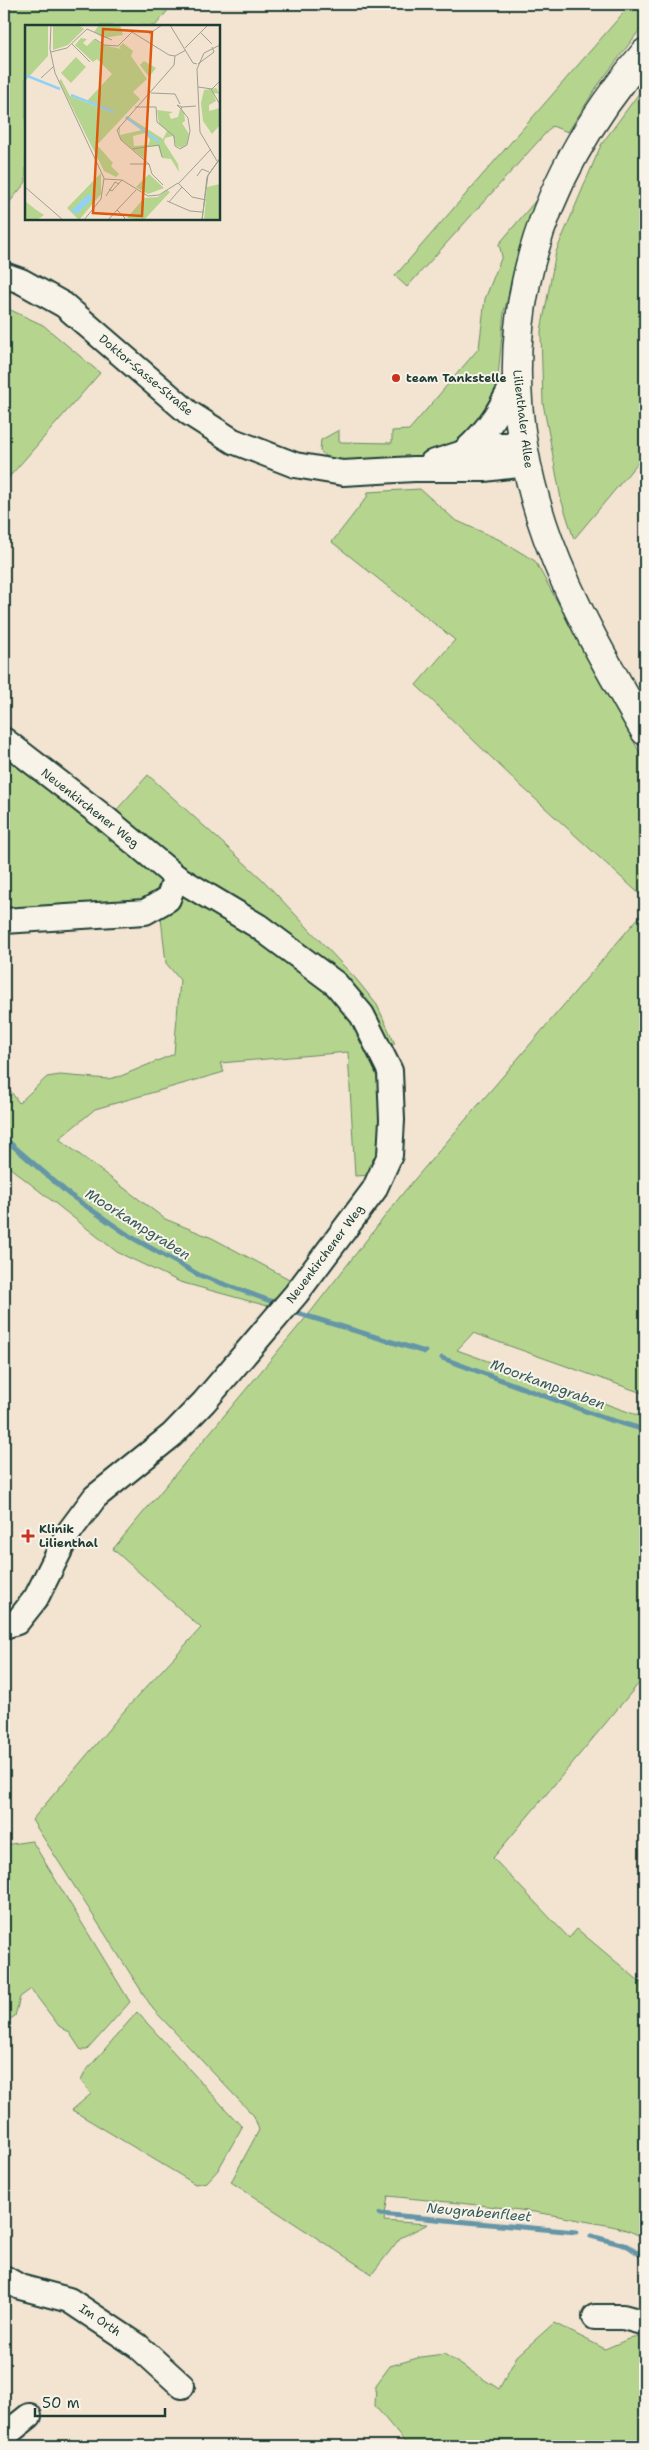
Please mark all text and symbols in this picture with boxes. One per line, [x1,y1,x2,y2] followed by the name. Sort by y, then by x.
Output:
[25,25,220,220] inset map
[96,331,197,419] street label: Doktor-Sasse-Straße
[509,369,537,469] street label: Lilienthaler Allee
[406,370,507,386] place label: team Tankstelle
[390,372,402,384] marker: team Tankstelle
[38,765,142,851] street label: Neuenkirchener Weg
[82,1184,194,1264] water label: Moorkampgraben
[283,1201,367,1307] street label: Neuenkirchener Weg
[488,1355,608,1413] water label: Moorkampgraben
[39,1521,98,1551] place label: Klinik Lilienthal
[21,1529,35,1543] marker: Klinik Lilienthal
[426,2198,533,2226] water label: Neugrabenfleet
[76,2300,124,2340] street label: Im Orth
[35,2385,165,2417] scale bar
[42,2393,80,2413] text: 50 m

